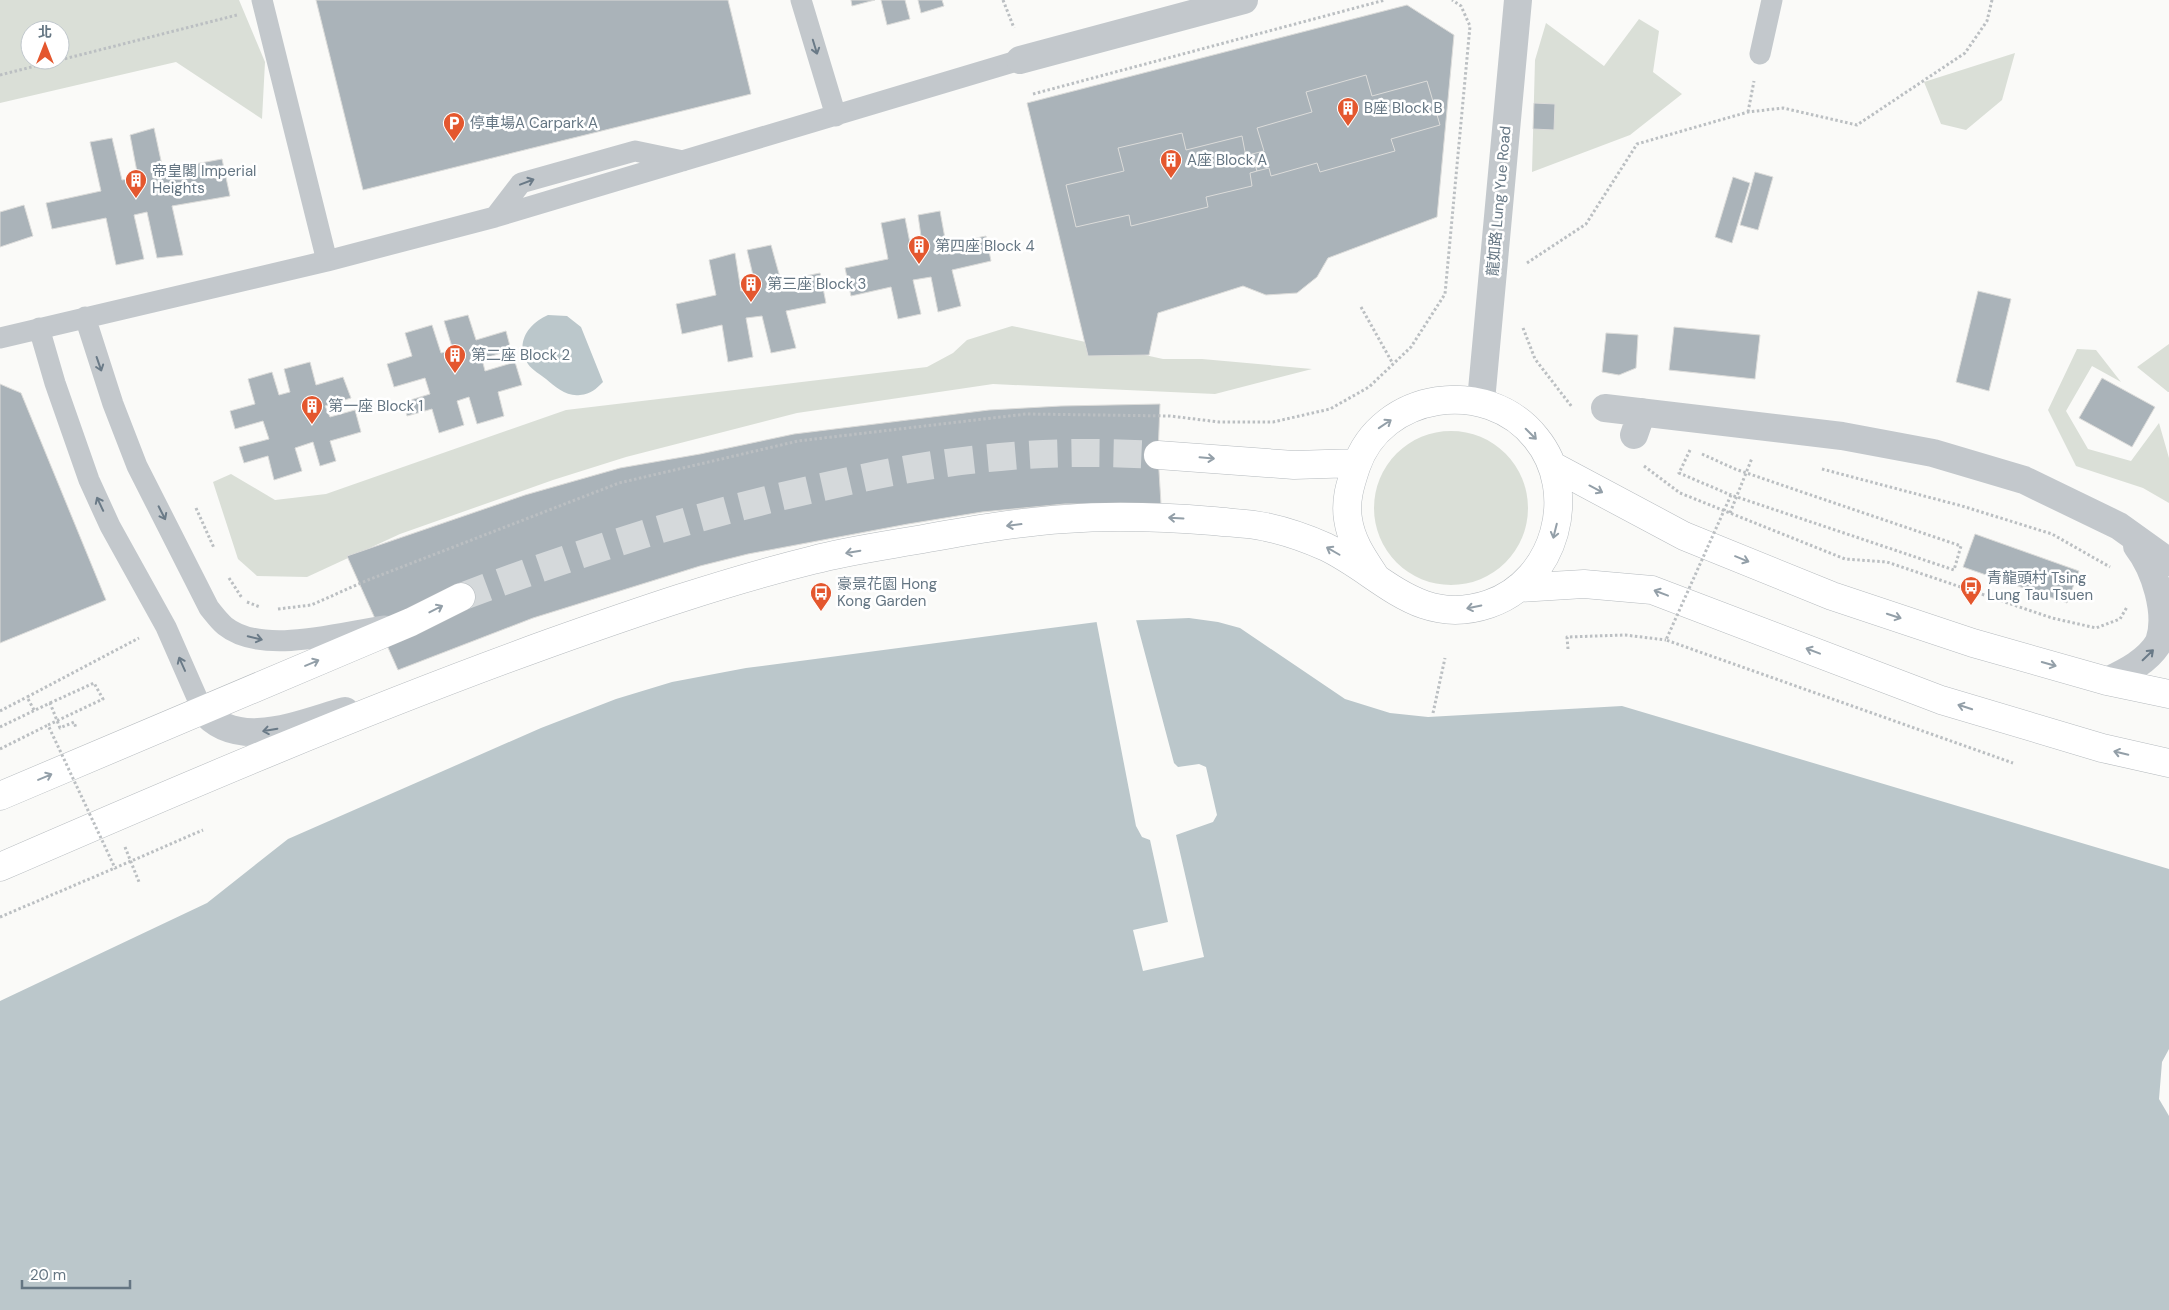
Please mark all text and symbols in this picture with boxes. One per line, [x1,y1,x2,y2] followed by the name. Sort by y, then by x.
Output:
[20,20,70,70] north arrow
[38,23,52,41] text: 北
[811,38,820,54] one-way arrow
[1336,96,1360,127] building icon: B座 Block B
[1364,98,1443,118] place label: B座 Block B
[442,111,466,142] parking icon: 停車場A Carpark A
[470,113,598,133] place label: 停車場A Carpark A
[1482,125,1516,277] street label: 龍如路 Lung Yue Road
[1159,148,1183,179] building icon: A座 Block A
[1187,150,1267,170] place label: A座 Block A
[152,161,256,198] place label: 帝皇閣 Imperial Heights
[124,168,148,199] building icon: 帝皇閣 Imperial Heights
[519,177,534,186] one-way arrow
[907,234,931,265] building icon: 第四座 Block 4
[935,236,1035,256] place label: 第四座 Block 4
[739,272,763,303] building icon: 第三座 Block 3
[767,274,866,294] place label: 第三座 Block 3
[443,343,467,374] building icon: 第二座 Block 2
[471,345,570,365] place label: 第二座 Block 2
[95,355,104,371] one-way arrow
[300,394,324,425] building icon: 第一座 Block 1
[328,396,423,416] place label: 第一座 Block 1
[1378,419,1392,429] one-way arrow
[1525,427,1537,439] one-way arrow
[1198,454,1214,463] one-way arrow
[1588,484,1602,494] one-way arrow
[95,497,105,512] one-way arrow
[158,505,167,520] one-way arrow
[1168,514,1184,523] one-way arrow
[1006,520,1022,530] one-way arrow
[1550,522,1559,538] one-way arrow
[1327,546,1341,556] one-way arrow
[846,547,862,557] one-way arrow
[1734,555,1749,564] one-way arrow
[1987,568,2093,605] place label: 青龍頭村 Tsing Lung Tau Tsuen
[837,574,937,611] place label: 豪景花園 Hong Kong Garden
[1959,575,1983,606] bus stop icon: 青龍頭村 Tsing Lung Tau Tsuen
[809,581,833,612] bus stop icon: 豪景花園 Hong Kong Garden
[1654,588,1669,597] one-way arrow
[1466,603,1482,612] one-way arrow
[428,604,443,613] one-way arrow
[1885,612,1901,621] one-way arrow
[247,634,263,643] one-way arrow
[1806,646,1821,655] one-way arrow
[2141,649,2154,661] one-way arrow
[177,657,187,672] one-way arrow
[304,658,319,667] one-way arrow
[2041,660,2057,670] one-way arrow
[1958,702,1974,712] one-way arrow
[263,726,279,736] one-way arrow
[2114,748,2130,757] one-way arrow
[37,771,52,781] one-way arrow
[22,1258,130,1290] scale bar
[30,1265,66,1285] text: 20 m

